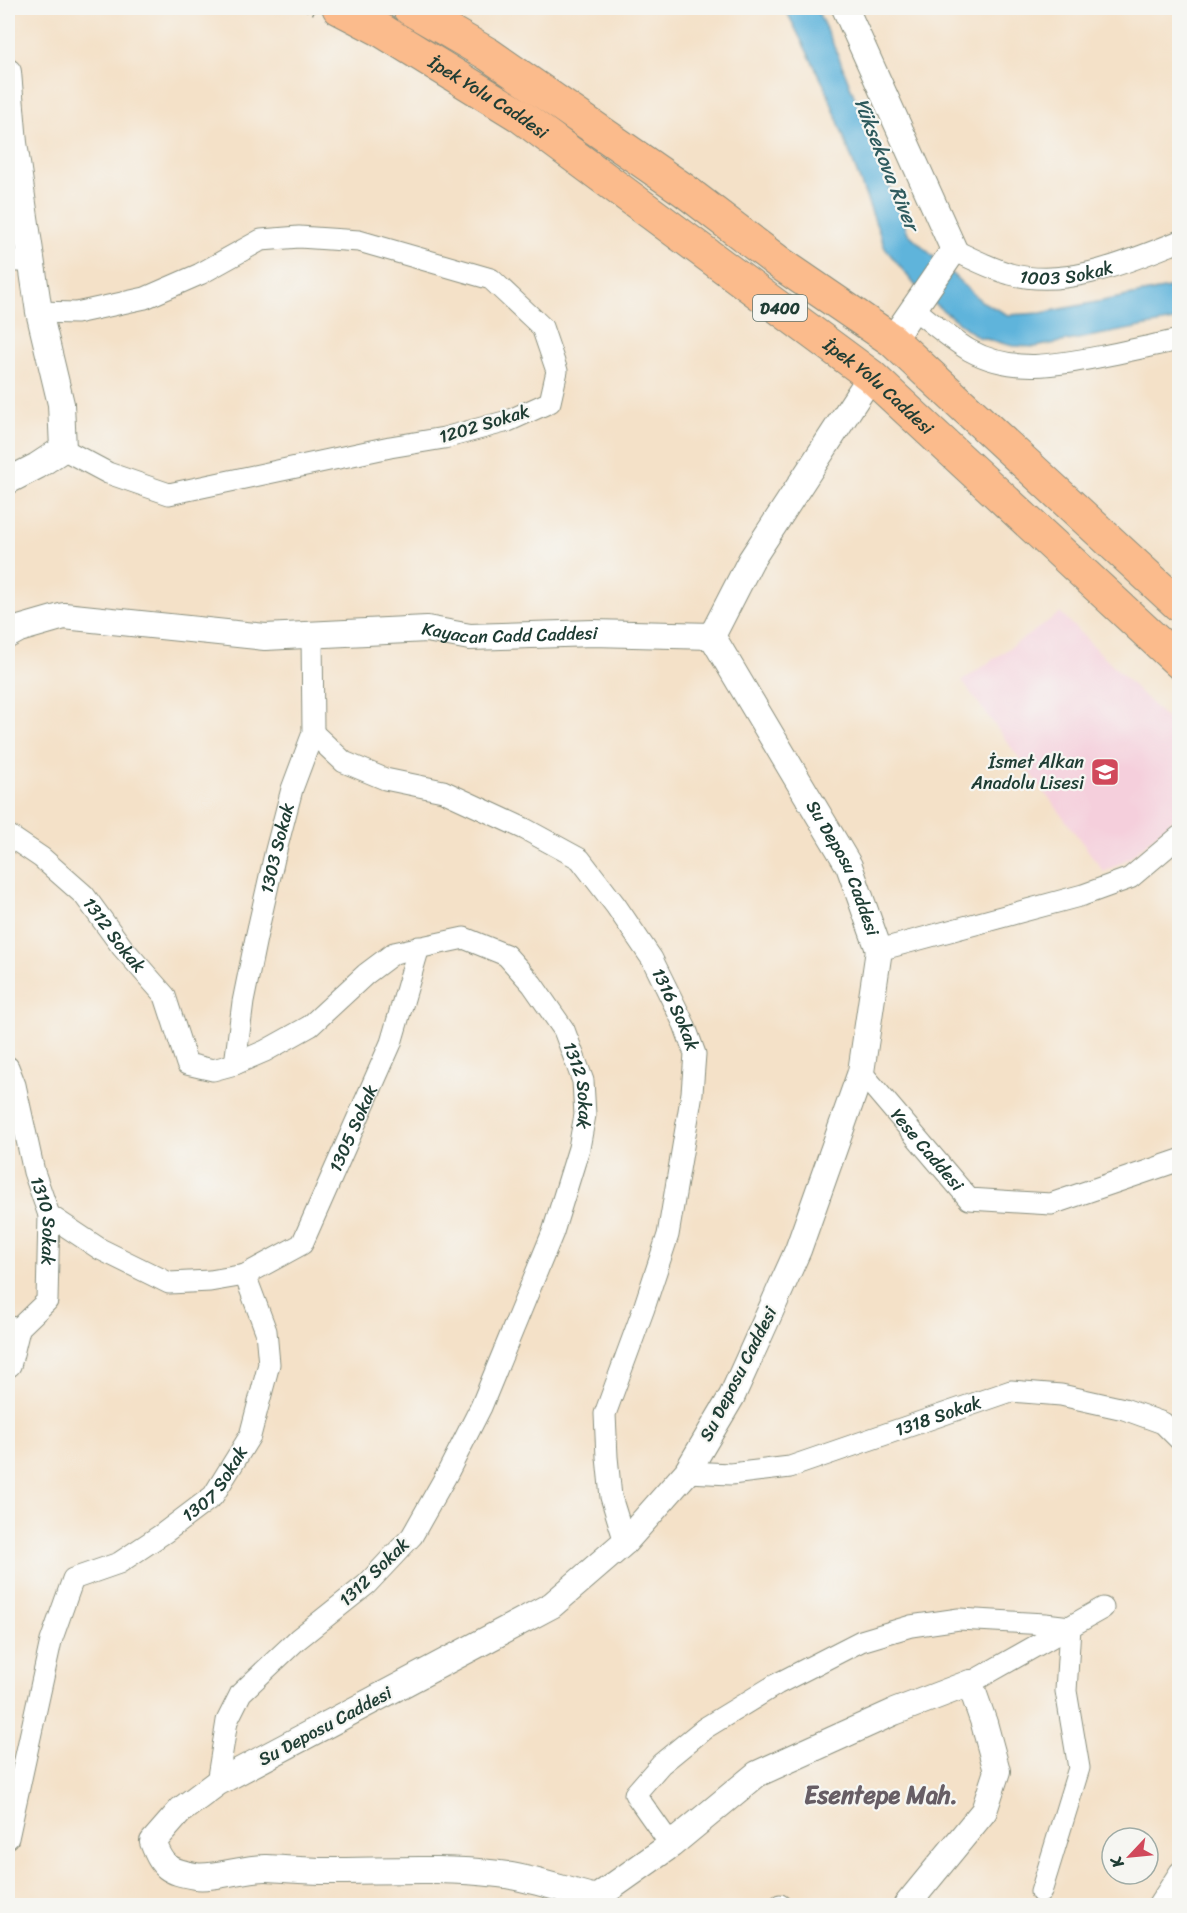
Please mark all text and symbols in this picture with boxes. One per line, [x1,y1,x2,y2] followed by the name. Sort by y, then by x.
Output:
[421,46,556,148] street label: İpek Yolu Caddesi
[844,93,930,239] water label: Yüksekova River
[1018,251,1117,294] street label: 1003 Sokak
[753,295,807,321] road number: D400
[815,329,942,444] street label: İpek Yolu Caddesi
[435,395,534,453] street label: 1202 Sokak
[419,612,599,653] street label: Kayacan Cadd Caddesi
[970,746,1085,799] place label: İsmet Alkan Anadolu Lisesi
[1089,756,1121,788] school or university icon: İsmet Alkan Anadolu Lisesi
[797,794,889,941] street label: Su Deposu Caddesi
[251,799,304,897] street label: 1303 Sokak
[74,890,154,981] street label: 1312 Sokak
[643,962,709,1056] street label: 1316 Sokak
[554,1037,601,1132] street label: 1312 Sokak
[320,1079,387,1178] street label: 1305 Sokak
[882,1101,973,1199] street label: Yese Caddesi
[21,1172,65,1266] street label: 1310 Sokak
[690,1300,786,1447] street label: Su Deposu Caddesi
[890,1386,986,1446] street label: 1318 Sokak
[175,1439,257,1530] street label: 1307 Sokak
[331,1529,417,1614] street label: 1312 Sokak
[252,1677,399,1775] street label: Su Deposu Caddesi
[804,1774,958,1816] district label: Esentepe Mah.
[1100,1826,1160,1886] north arrow
[1101,1850,1133,1874] text: K

